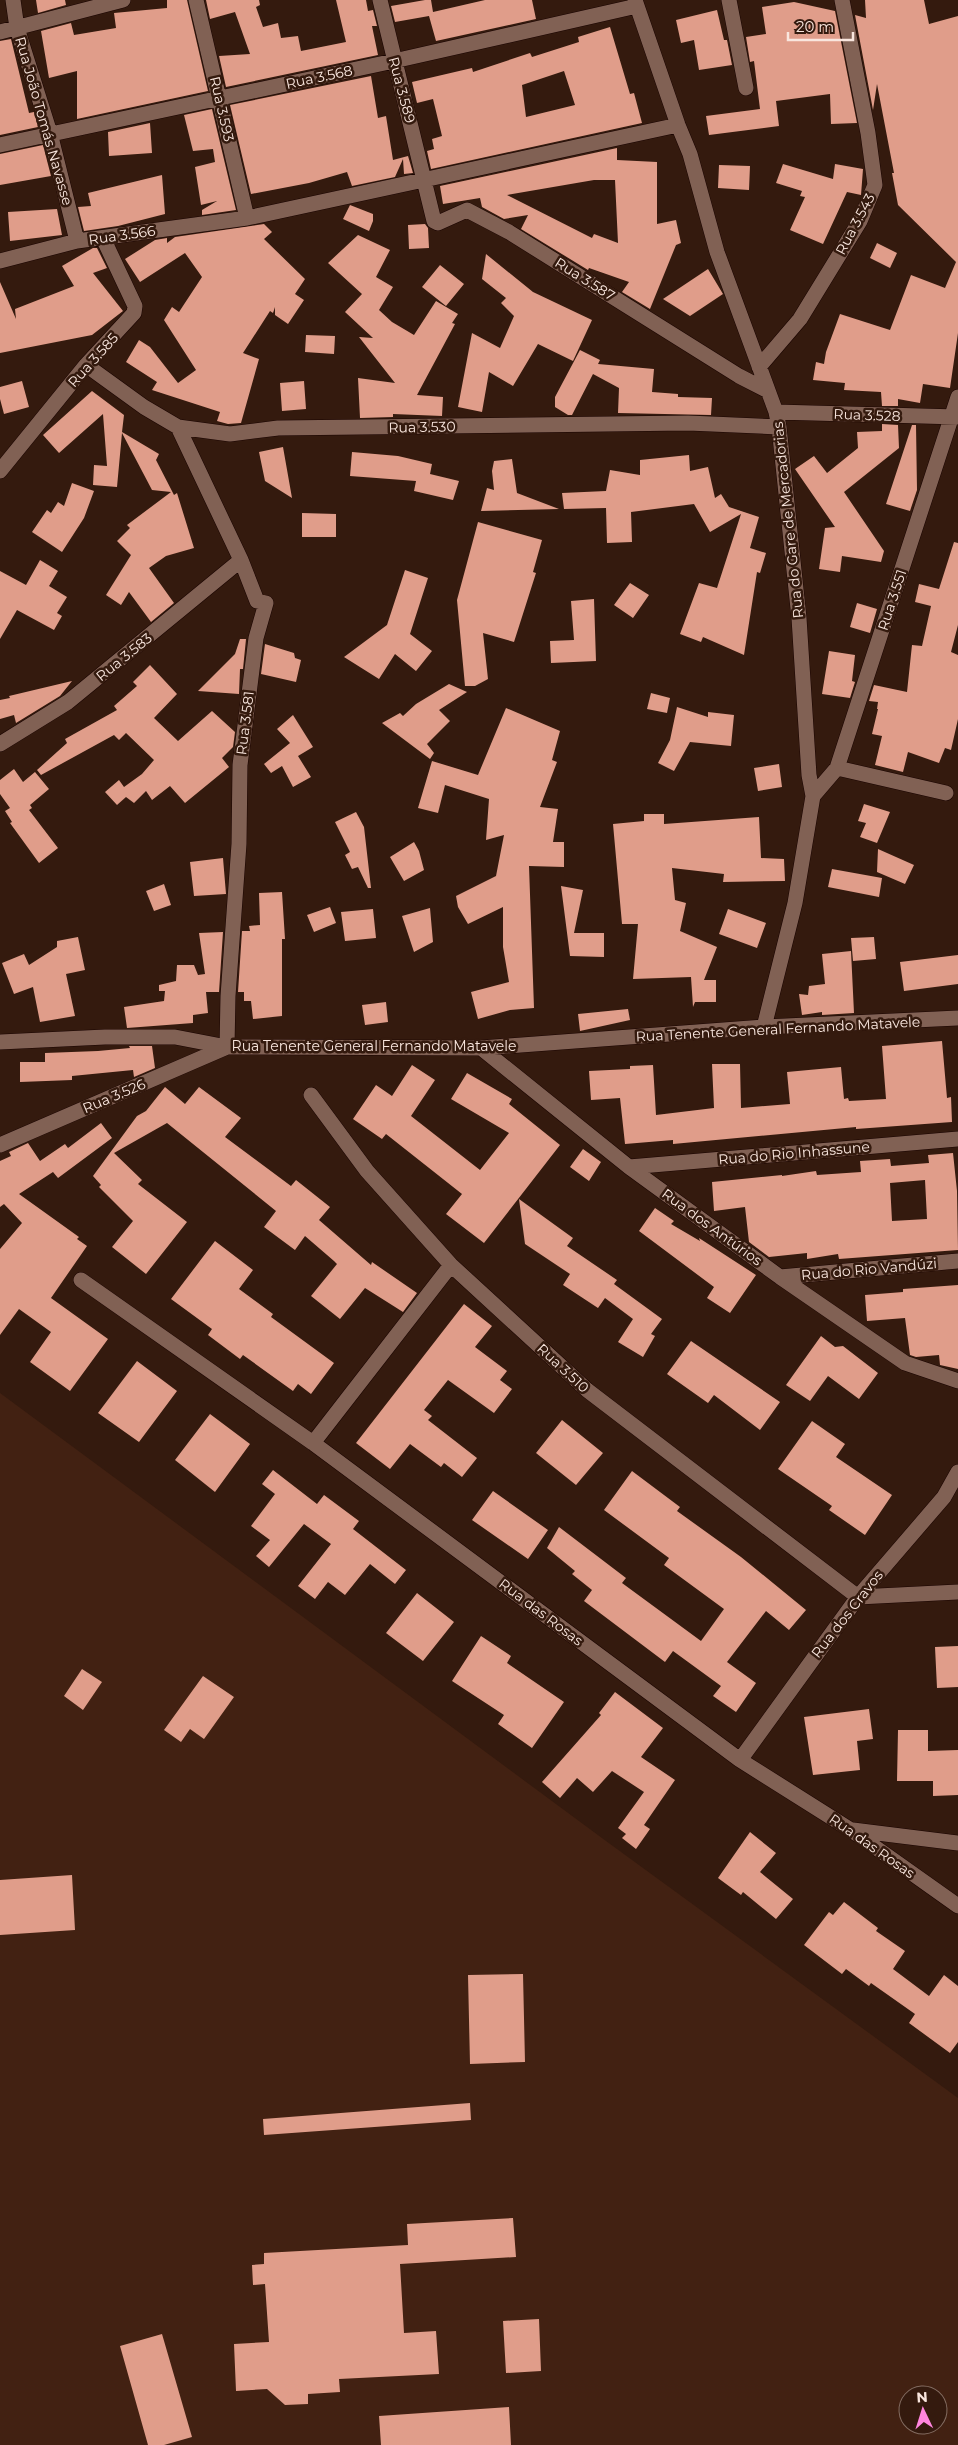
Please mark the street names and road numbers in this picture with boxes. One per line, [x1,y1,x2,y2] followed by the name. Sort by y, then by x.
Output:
[11,35,77,207] street label: Rua João Tomás Navasse
[385,55,419,125] street label: Rua 3.589
[284,61,354,93] street label: Rua 3.568
[206,75,238,144] street label: Rua 3.593
[831,190,879,258] street label: Rua 3.543
[87,221,157,249] street label: Rua 3.566
[552,253,618,305] street label: Rua 3.587
[64,329,122,391] street label: Rua 3.585
[833,405,901,425] street label: Rua 3.528
[388,417,456,437] street label: Rua 3.530
[769,421,807,619] street label: Rua do Gare de Mercadorias
[874,567,910,633] street label: Rua 3.551
[92,629,156,685] street label: Rua 3.583
[232,690,258,756] street label: Rua 3.581
[635,1013,921,1045] street label: Rua Tenente General Fernando Matavele
[232,1037,516,1055] street label: Rua Tenente General Fernando Matavele
[80,1075,149,1117] street label: Rua 3.526
[717,1137,871,1169] street label: Rua do Rio Inhassune
[658,1185,766,1270] street label: Rua dos Antúrios
[800,1254,938,1284] street label: Rua do Rio Vandúzi
[533,1339,593,1397] street label: Rua 3.510
[807,1566,887,1661] street label: Rua dos Cravos
[495,1575,587,1650] street label: Rua das Rosas
[826,1810,918,1882] street label: Rua das Rosas

